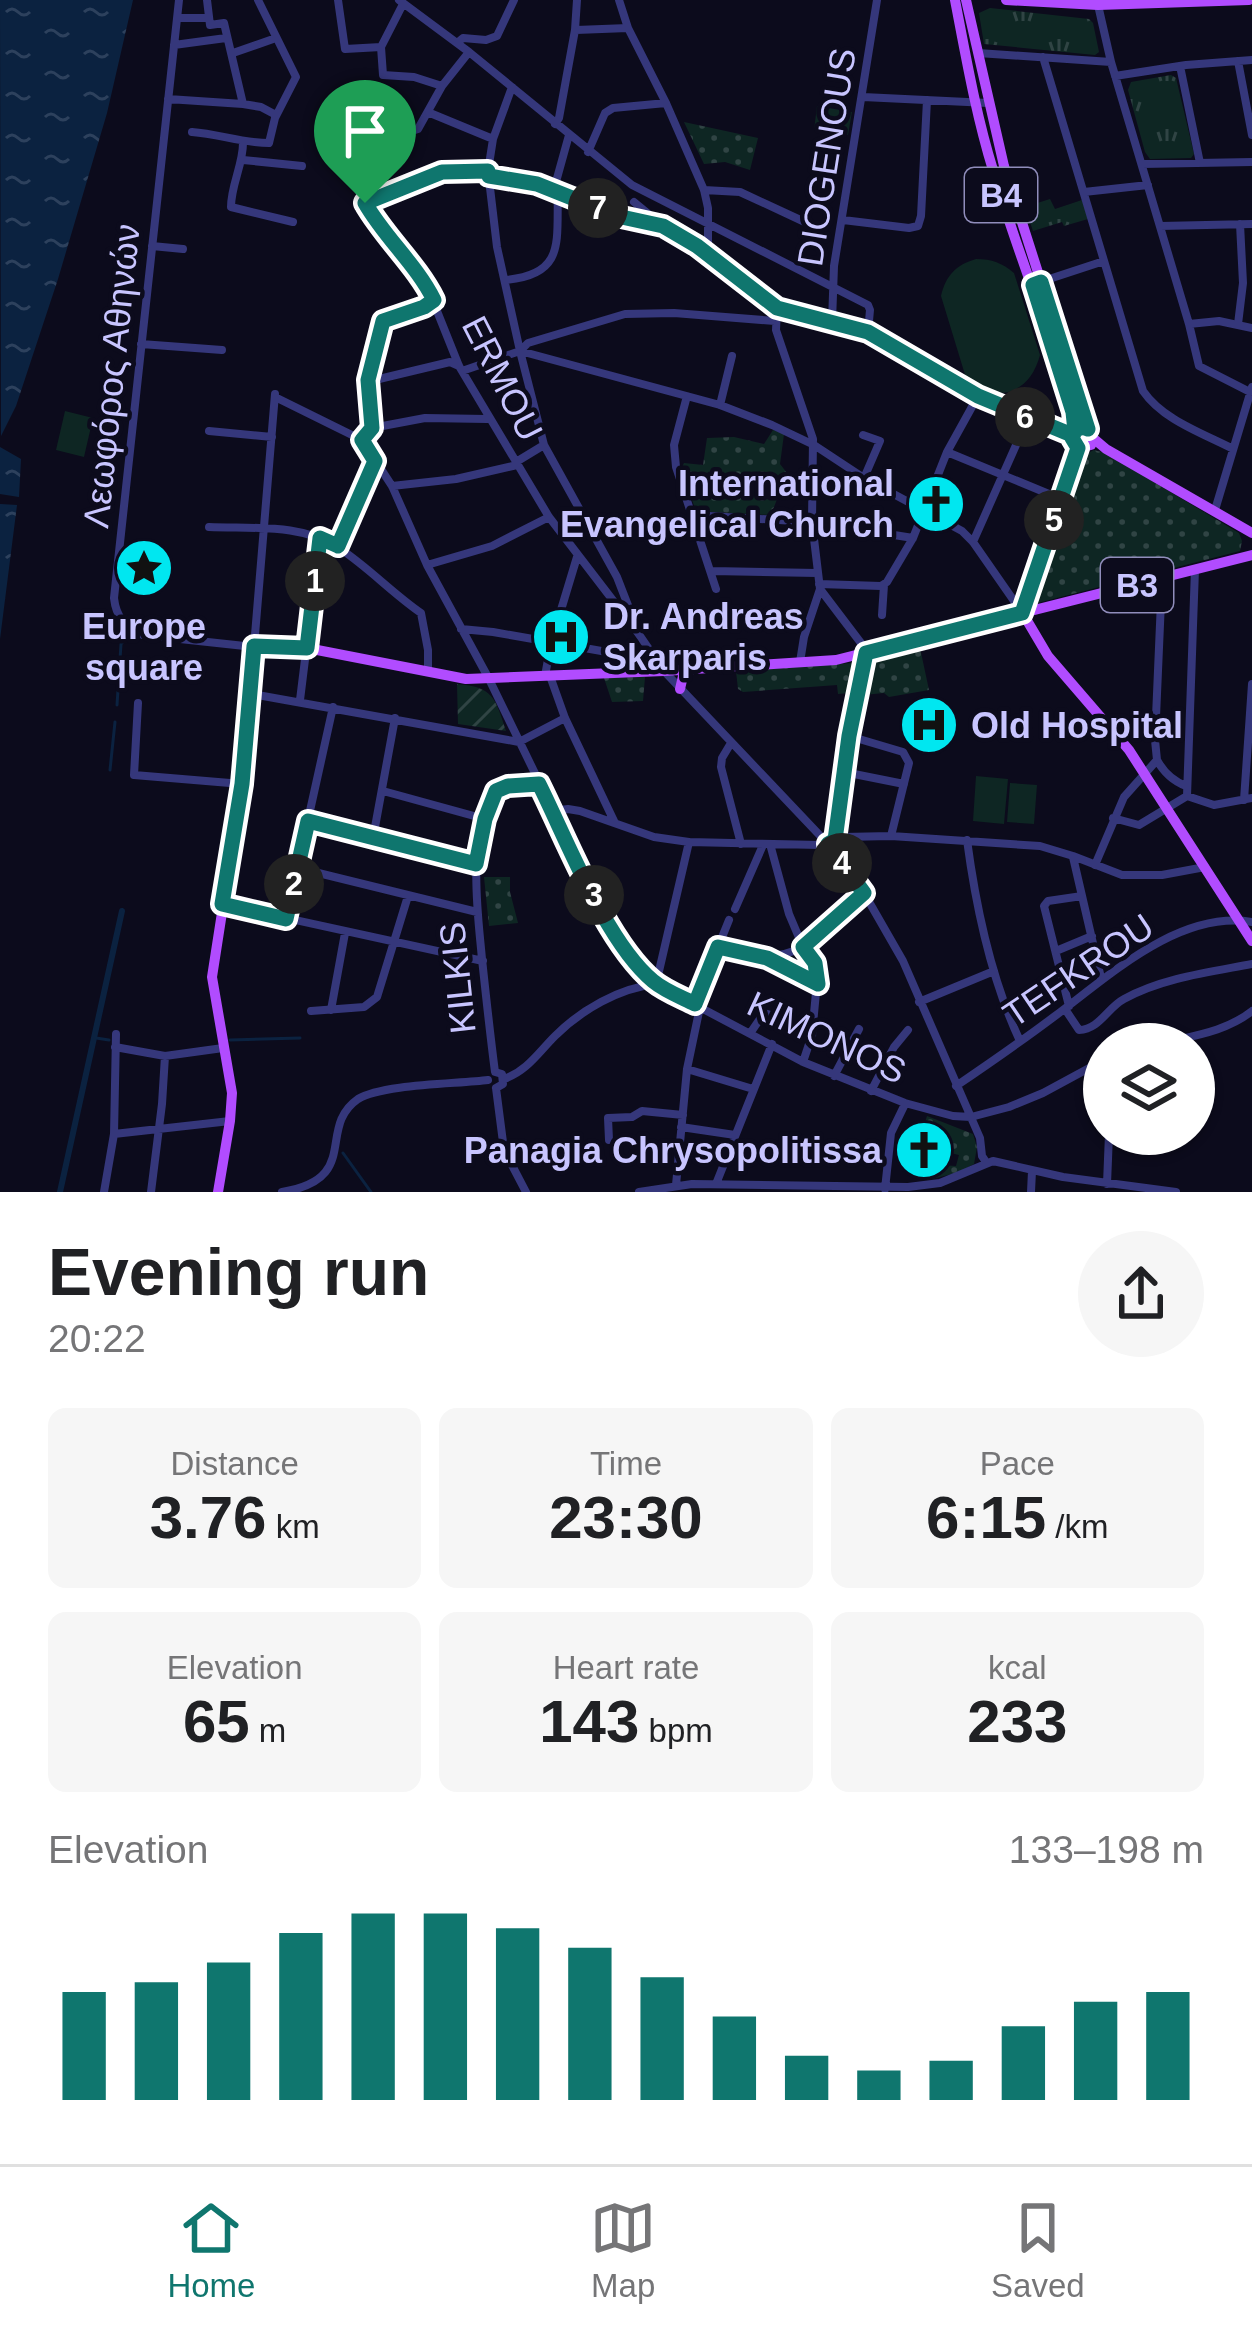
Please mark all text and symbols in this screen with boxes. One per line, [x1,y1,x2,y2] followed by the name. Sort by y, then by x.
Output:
[789,45,864,269] street label: DIOGENOUS
[314,80,416,203] pin
[332,98,398,164] icon: arrive
[965,168,1037,222] road number: B4
[568,178,628,238] pin: 7
[589,189,607,226] text: 7
[75,222,148,530] street label: Λεωφόρος Αθηνών
[454,309,551,447] street label: ERMOU
[995,387,1055,447] pin: 6
[1016,398,1034,435] text: 6
[560,463,894,545] place label: International Evangelical Church
[905,473,967,535] church icon: International Evangelical Church
[1024,490,1084,550] pin: 5
[1045,501,1063,538] text: 5
[113,537,175,599] place icon: Europe square
[285,551,345,611] pin: 1
[1101,558,1173,612] road number: B3
[306,562,324,599] text: 1
[603,596,804,678] place label: Dr. Andreas Skarparis
[82,606,206,688] place label: Europe square
[530,606,592,668] hospital icon: Dr. Andreas Skarparis
[898,694,960,756] hospital icon: Old Hospital
[971,705,1183,746] place label: Old Hospital
[812,833,872,893] pin: 4
[833,844,851,881] text: 4
[264,854,324,914] pin: 2
[285,865,303,902] text: 2
[564,865,624,925] pin: 3
[585,876,603,913] text: 3
[996,905,1161,1036] street label: TEFKROU
[431,920,484,1036] street label: KILKIS
[741,983,912,1092] street label: KIMONOS
[1083,1023,1215,1155] map controls
[1083,1023,1215,1155] button: layers
[893,1119,955,1181] church icon: Panagia Chrysopolitissa
[464,1130,883,1171] place label: Panagia Chrysopolitissa
[1078,1231,1204,1357] button: share
[48,1235,429,1309] text: Evening run
[48,1317,146,1360] text: 20:22
[170,1445,299,1482] text: Distance
[590,1445,662,1482] text: Time
[980,1445,1055,1482] text: Pace
[150,1484,266,1551] text: 3.76
[549,1484,703,1551] text: 23:30
[926,1484,1046,1551] text: 6:15
[266,1508,320,1545] text: km
[1046,1508,1109,1545] text: /km
[167,1649,303,1686] text: Elevation
[553,1649,699,1686] text: Heart rate
[988,1649,1047,1686] text: kcal
[183,1688,250,1755] text: 65
[539,1688,639,1755] text: 143
[967,1688,1067,1755] text: 233
[250,1712,286,1749] text: m
[639,1712,713,1749] text: bpm
[48,1828,208,1871] text: Elevation
[1009,1828,1204,1871] text: 133–198 m
[167,2195,255,2305] tab: Home
[590,2195,656,2305] tab: Map
[991,2195,1085,2305] tab: Saved

